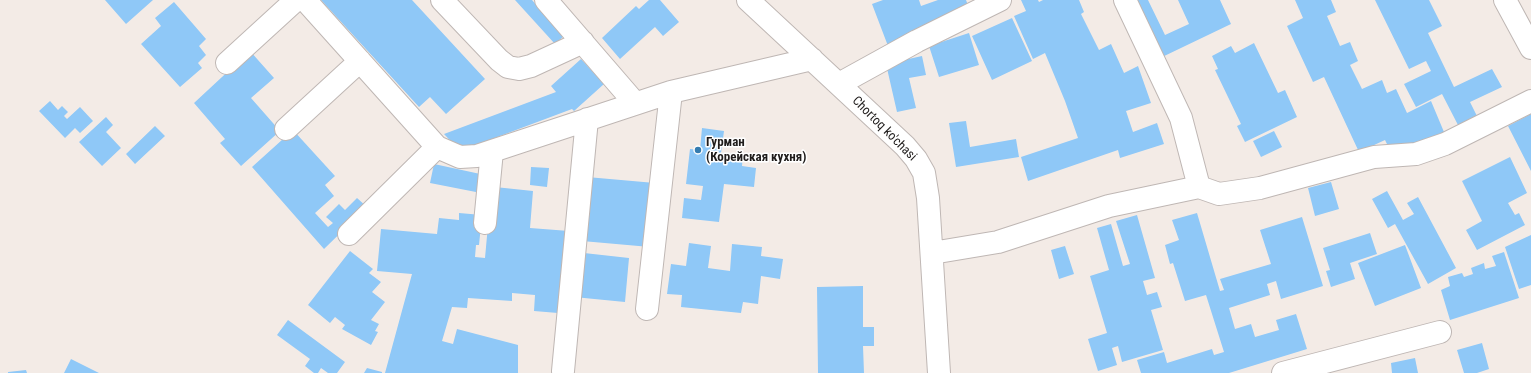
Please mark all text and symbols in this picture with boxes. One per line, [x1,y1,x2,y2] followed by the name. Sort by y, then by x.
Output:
[848,93,920,165] street label: Chortoq ko'chasi
[706,135,806,166] place label: Гурман (Корейская кухня)
[693,145,703,155] marker: Гурман (Корейская кухня)

